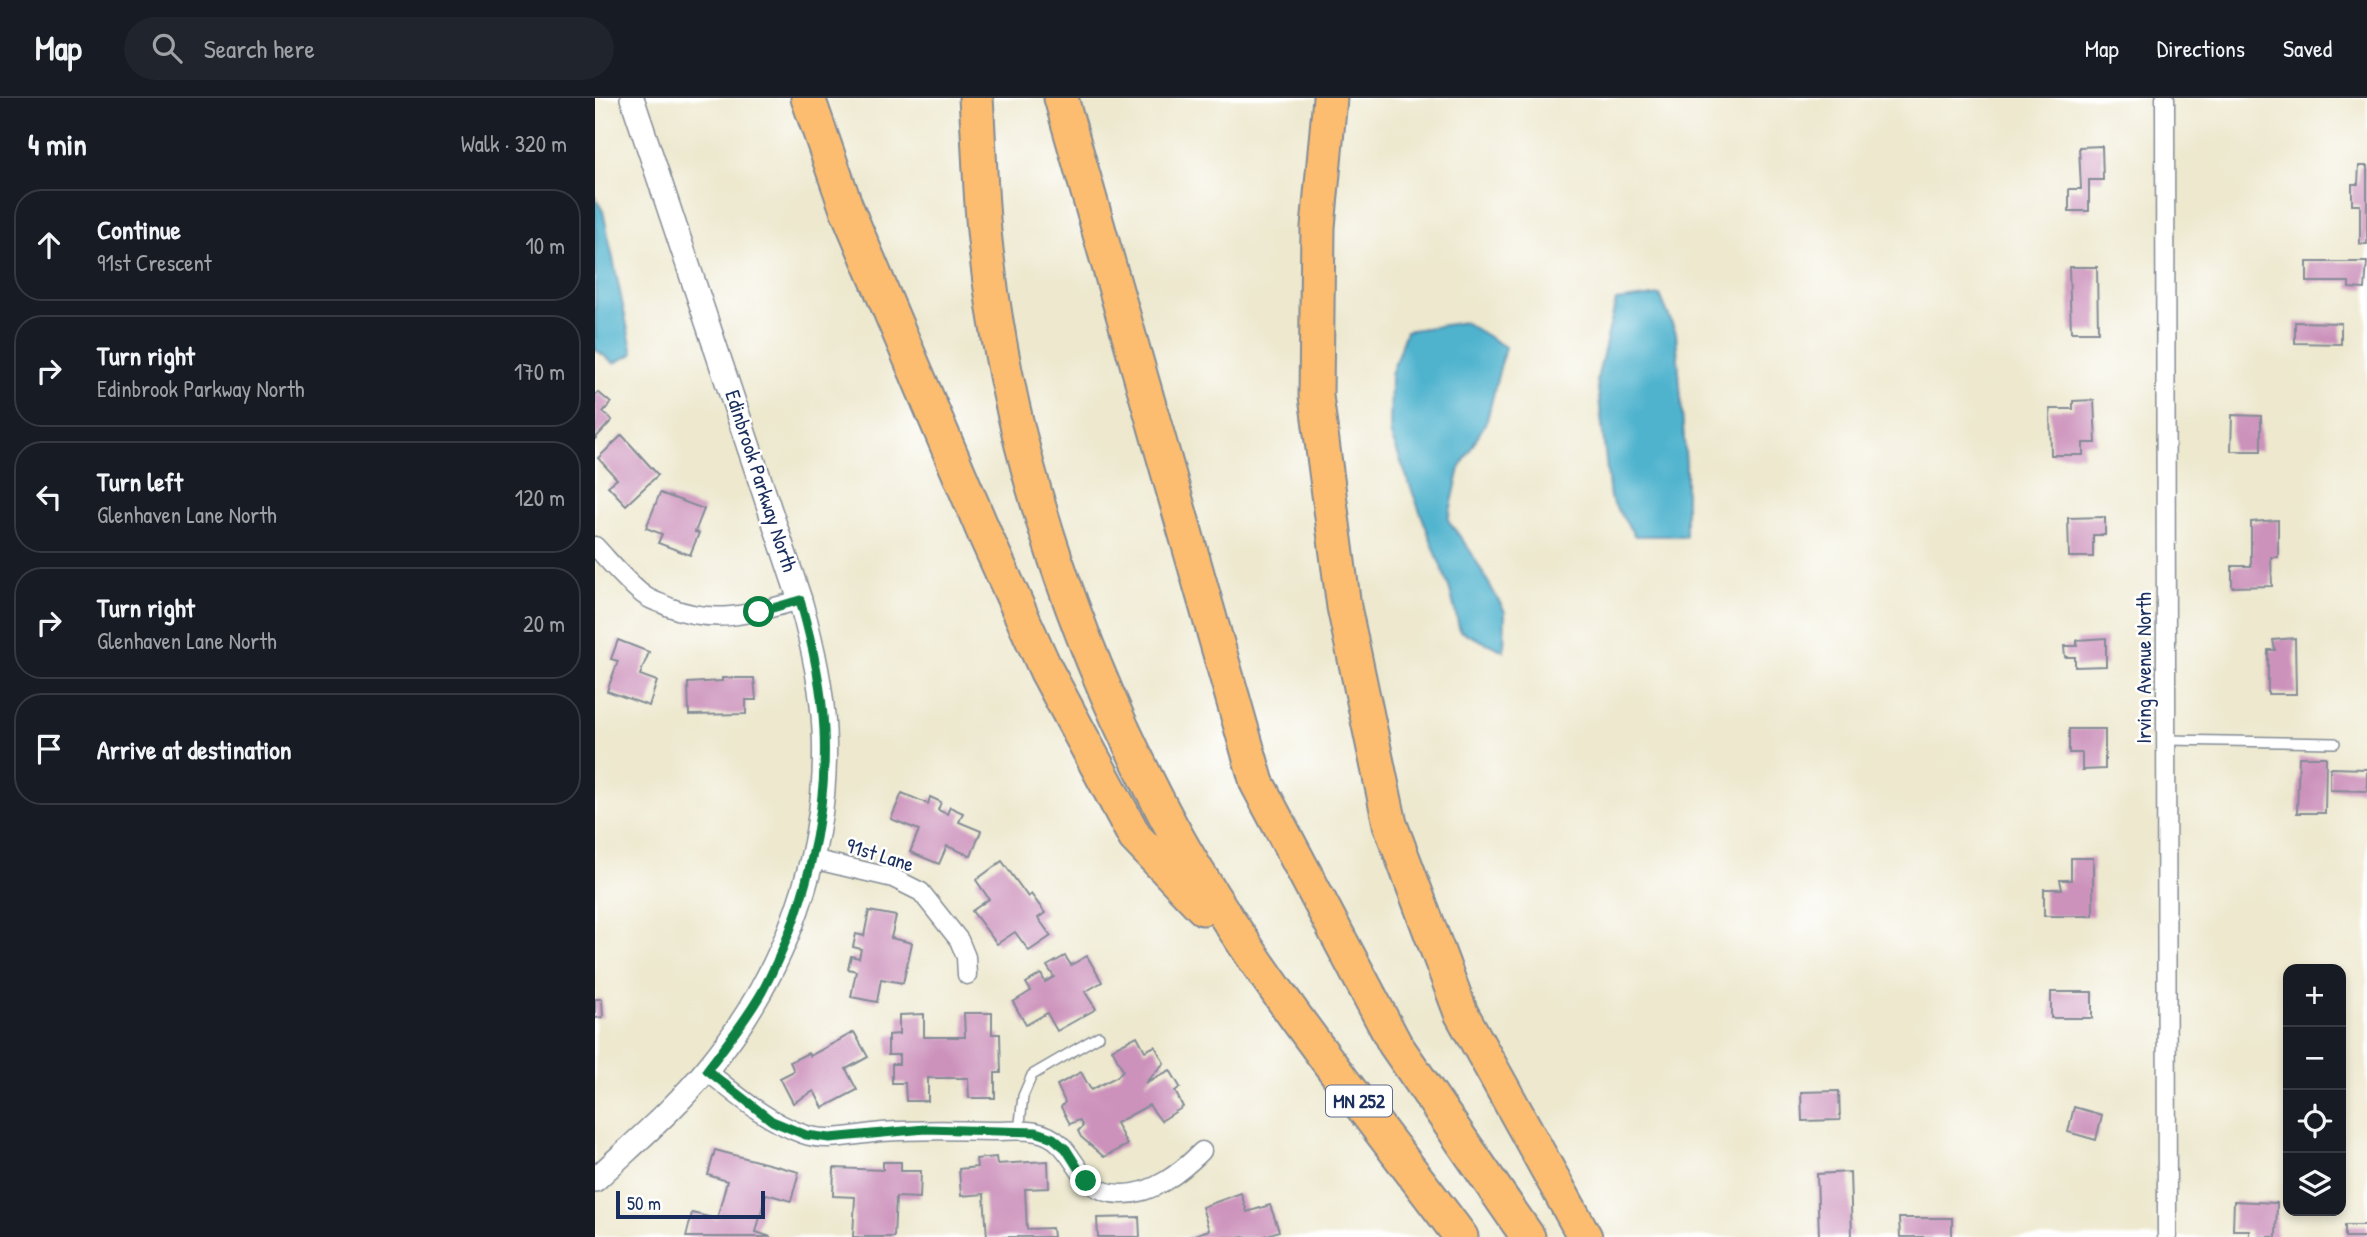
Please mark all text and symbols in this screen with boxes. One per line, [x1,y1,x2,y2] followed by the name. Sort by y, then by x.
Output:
[124,17,614,80] search box
[35,26,82,70] text: Map
[148,29,186,67] icon: search
[204,31,315,66] text: Search here
[2085,32,2119,64] text: Map
[2157,32,2245,64] text: Directions
[2283,32,2332,64] text: Saved
[28,124,87,164] text: 4 min
[461,128,567,159] text: Walk · 320 m
[97,212,181,247] text: Continue
[30,226,68,264] icon: ahead
[525,230,565,261] text: 10 m
[97,247,212,278] text: 91st Crescent
[97,338,195,373] text: Turn right
[30,352,68,390] icon: right
[514,356,565,387] text: 170 m
[97,373,304,404] text: Edinbrook Parkway North
[718,386,805,576] street label: Edinbrook Parkway North
[97,464,183,499] text: Turn left
[30,478,68,516] icon: left
[515,482,565,513] text: 120 m
[97,499,277,530] text: Glenhaven Lane North
[97,590,195,625] text: Turn right
[2129,592,2158,744] street label: Irving Avenue North
[743,596,774,627] route start
[30,604,68,642] icon: right
[523,608,565,639] text: 20 m
[97,625,277,656] text: Glenhaven Lane North
[30,730,68,768] icon: arrive
[97,732,292,767] text: Arrive at destination
[843,831,918,879] street label: 91st Lane
[2283,964,2346,1216] map controls
[2283,964,2346,1027] button: +
[2283,1027,2346,1090] button: −
[1326,1085,1392,1116] road number: MN 252
[2283,1090,2346,1153] button: locate
[2283,1153,2346,1216] button: layers
[1070,1165,1101,1196] route end
[616,1188,765,1220] scale bar
[627,1190,661,1216] text: 50 m

